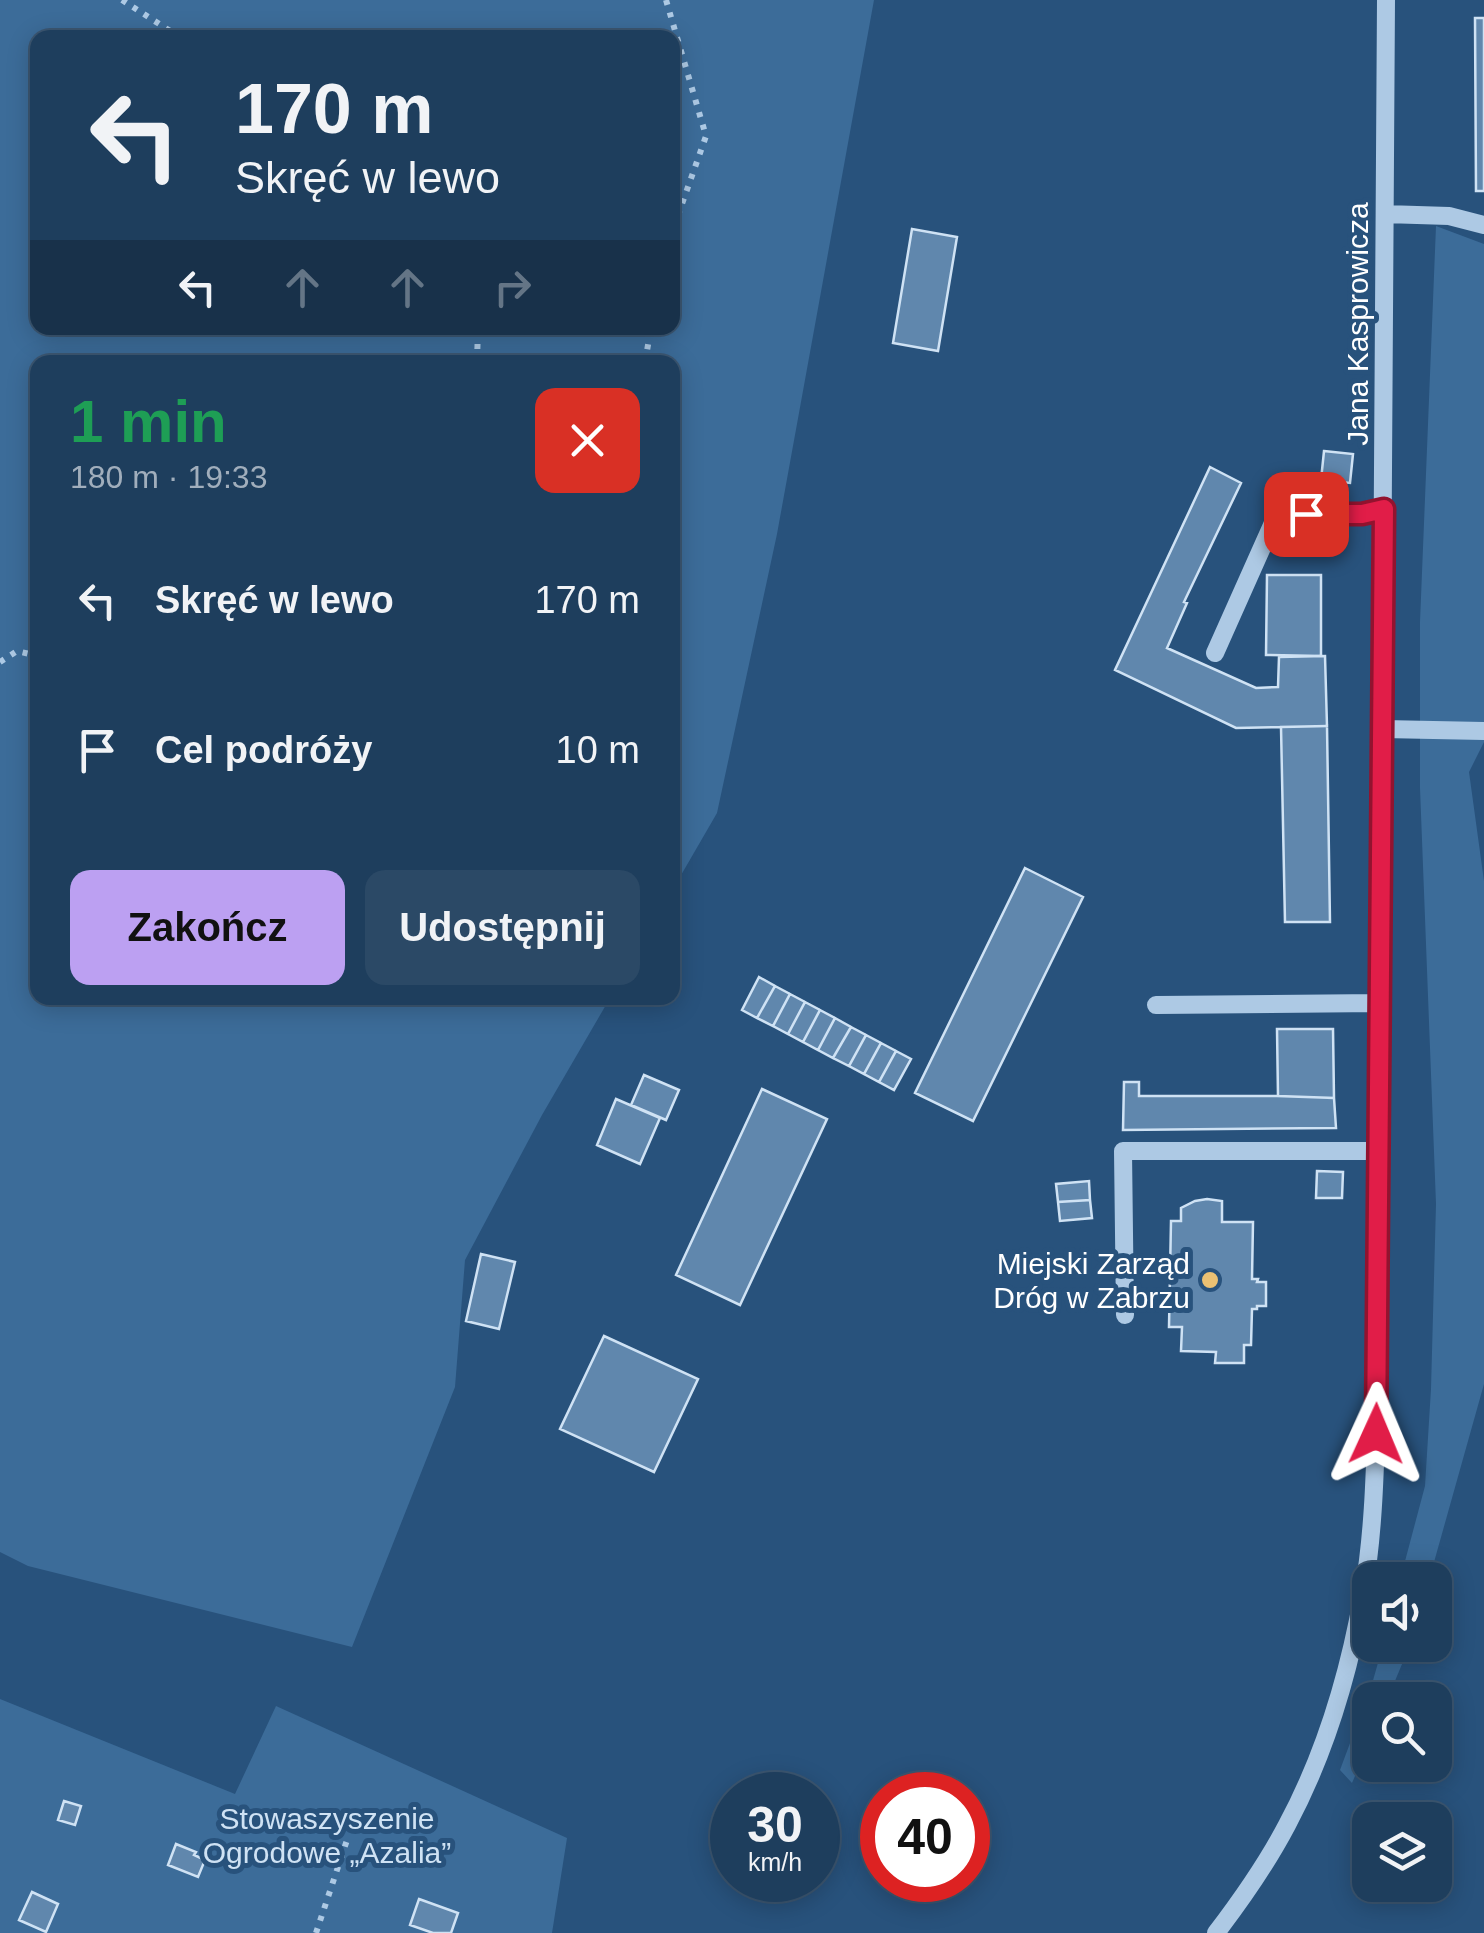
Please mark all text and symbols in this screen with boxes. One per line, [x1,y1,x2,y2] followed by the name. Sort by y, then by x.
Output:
[70,70,200,200] icon: left
[235,70,433,148] text: 170 m
[235,152,500,203] text: Skręć w lewo
[1341,202,1374,446] street label: Jana Kasprowicza
[170,260,225,315] icon: left
[275,260,330,315] icon: ahead
[380,260,435,315] icon: ahead
[485,260,540,315] icon: right
[70,388,227,455] text: 1 min
[535,388,640,493] button: close
[70,459,267,495] text: 180 m · 19:33
[1264,472,1349,557] pin
[1279,487,1334,542] icon: arrive
[70,573,125,628] icon: left
[155,579,394,621] text: Skręć w lewo
[534,579,640,621] text: 170 m
[70,723,125,778] icon: arrive
[155,729,372,771] text: Cel podróży
[556,729,640,771] text: 10 m
[70,870,345,985] button: Zakończ
[365,870,640,985] button: Udostępnij
[993,1247,1190,1314] place label: Miejski Zarząd Dróg w Zabrzu
[1199,1269,1221,1291] marker: Miejski Zarząd Dróg w Zabrzu
[1324,1382,1428,1486] position arrow
[1352,1562,1452,1902] map controls
[1352,1562,1452,1662] button: sound
[1352,1682,1452,1782] button: search
[860,1772,990,1902] speed limit sign: 40
[747,1797,803,1853] text: 30
[203,1802,451,1869] park label: Stowaszyszenie Ogrodowe „Azalia”
[1352,1802,1452,1902] button: layers
[748,1848,802,1876] text: km/h

